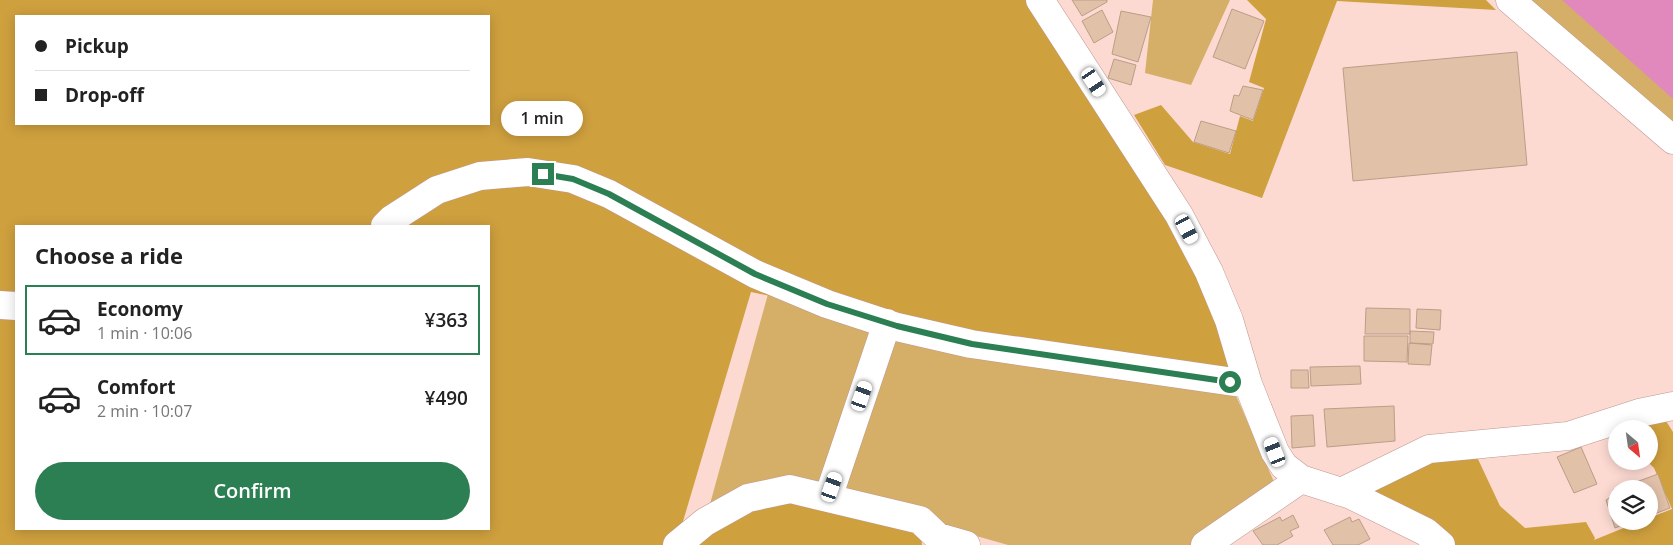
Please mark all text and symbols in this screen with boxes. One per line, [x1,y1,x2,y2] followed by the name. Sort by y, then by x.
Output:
[65,33,129,59] text: Pickup
[1079,65,1108,99] car
[65,82,144,108] text: Drop-off
[502,101,584,136] callout: 1 min
[520,107,564,129] text: 1 min
[532,163,554,185] route end
[1173,212,1200,246] car
[35,240,183,270] text: Choose a ride
[97,296,183,322] text: Economy
[37,298,82,343] icon: car
[425,307,468,333] text: ¥363
[97,322,192,344] text: 1 min · 10:06
[1219,371,1241,393] route start
[97,374,176,400] text: Comfort
[37,376,82,421] icon: car
[850,379,873,413] car
[425,385,468,411] text: ¥490
[97,400,192,422] text: 2 min · 10:07
[1608,420,1658,470] north arrow
[1608,420,1658,530] map controls
[1262,435,1287,469] car
[35,462,470,520] button: Confirm
[820,470,843,504] car
[1608,480,1658,530] button: layers

